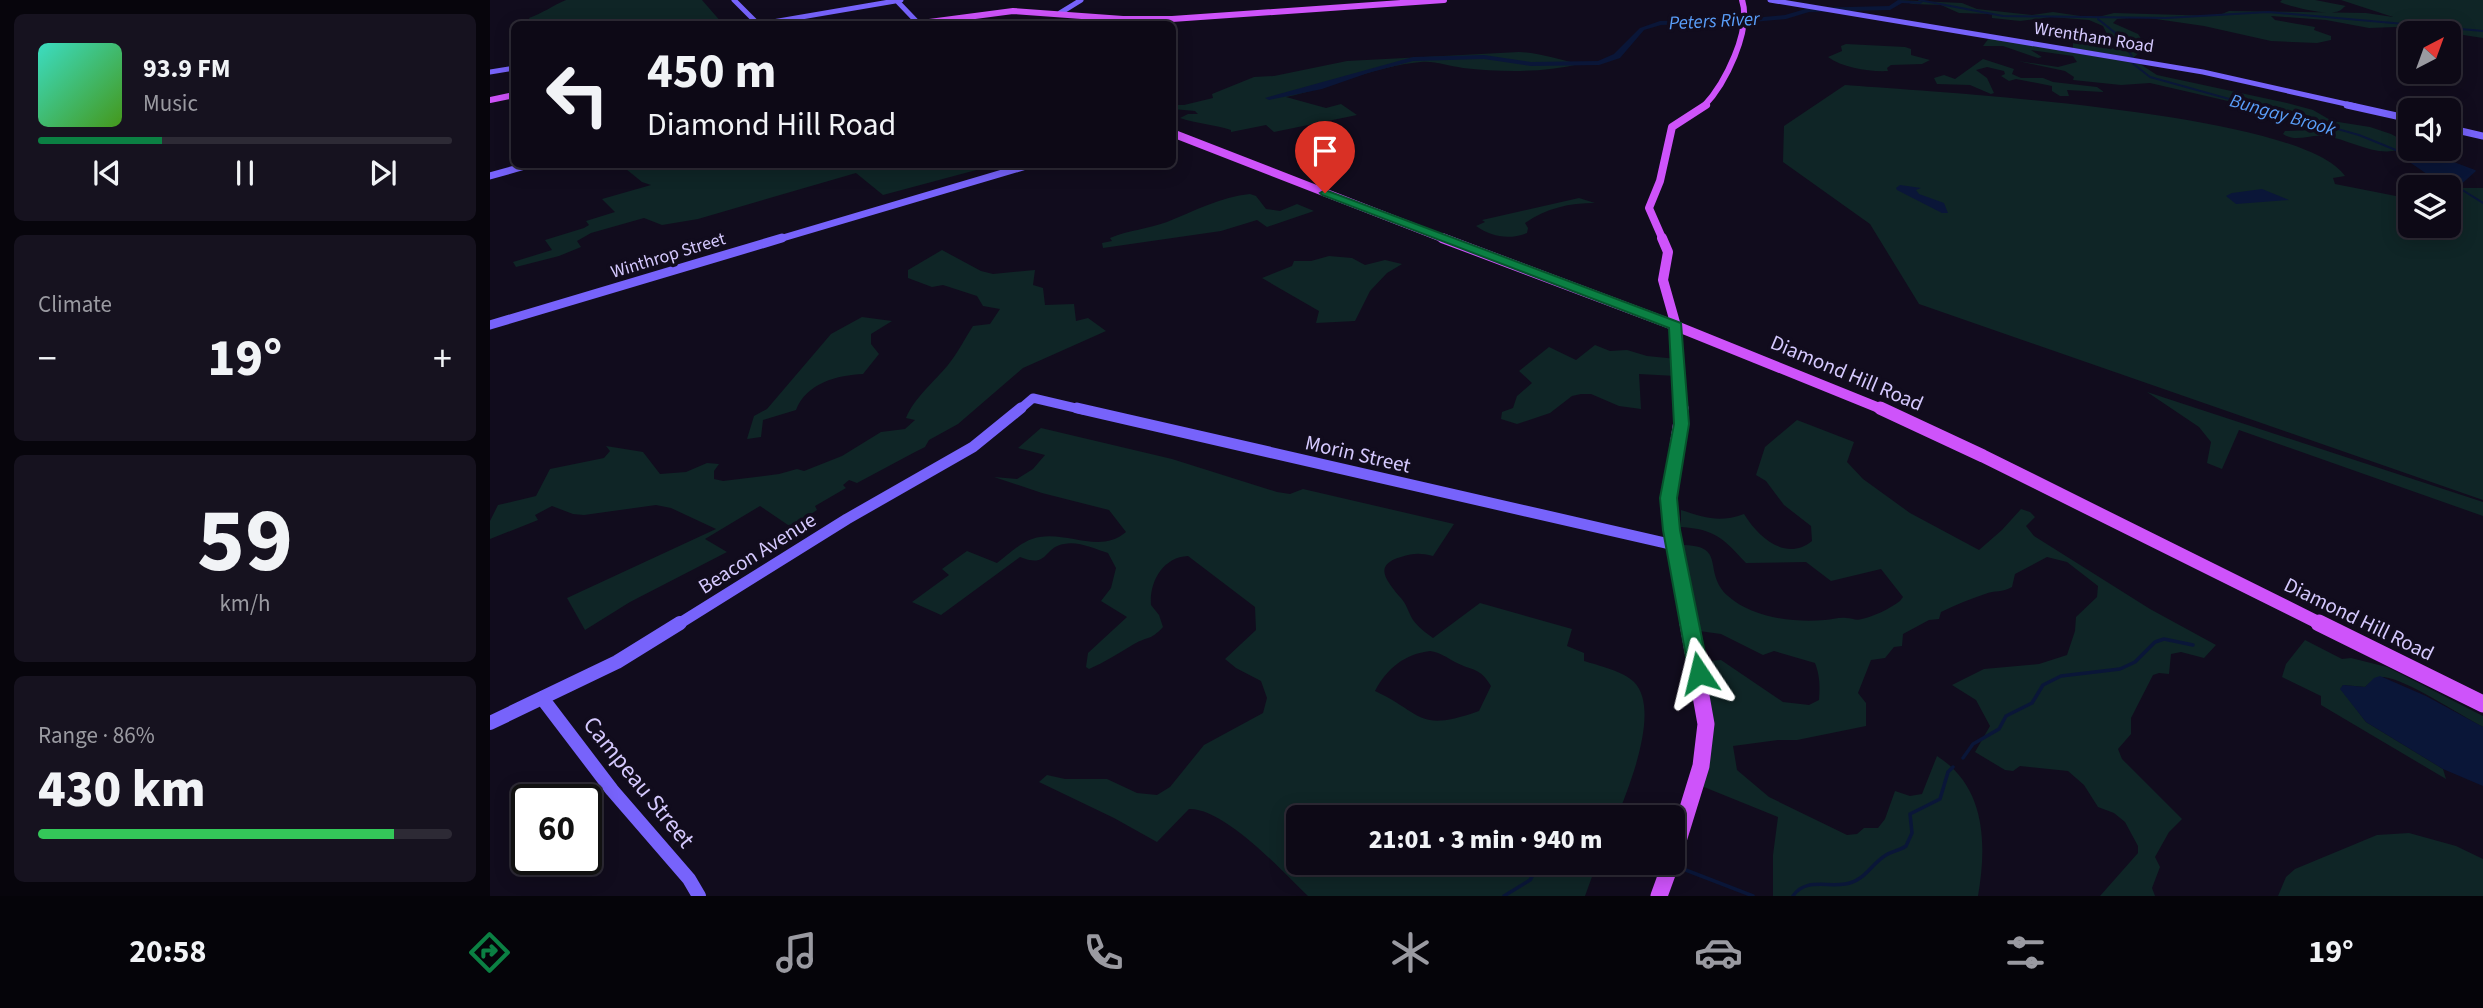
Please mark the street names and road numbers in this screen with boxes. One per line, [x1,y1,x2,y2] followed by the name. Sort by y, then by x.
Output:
[2032,16,2156,59] street label: Wrentham Road
[608,226,729,285] street label: Winthrop Street
[1766,327,1928,419] street label: Diamond Hill Road
[1302,427,1414,481] street label: Morin Street
[692,505,822,601] street label: Beacon Avenue
[2279,570,2439,668] street label: Diamond Hill Road
[574,709,703,856] street label: Campeau Street

